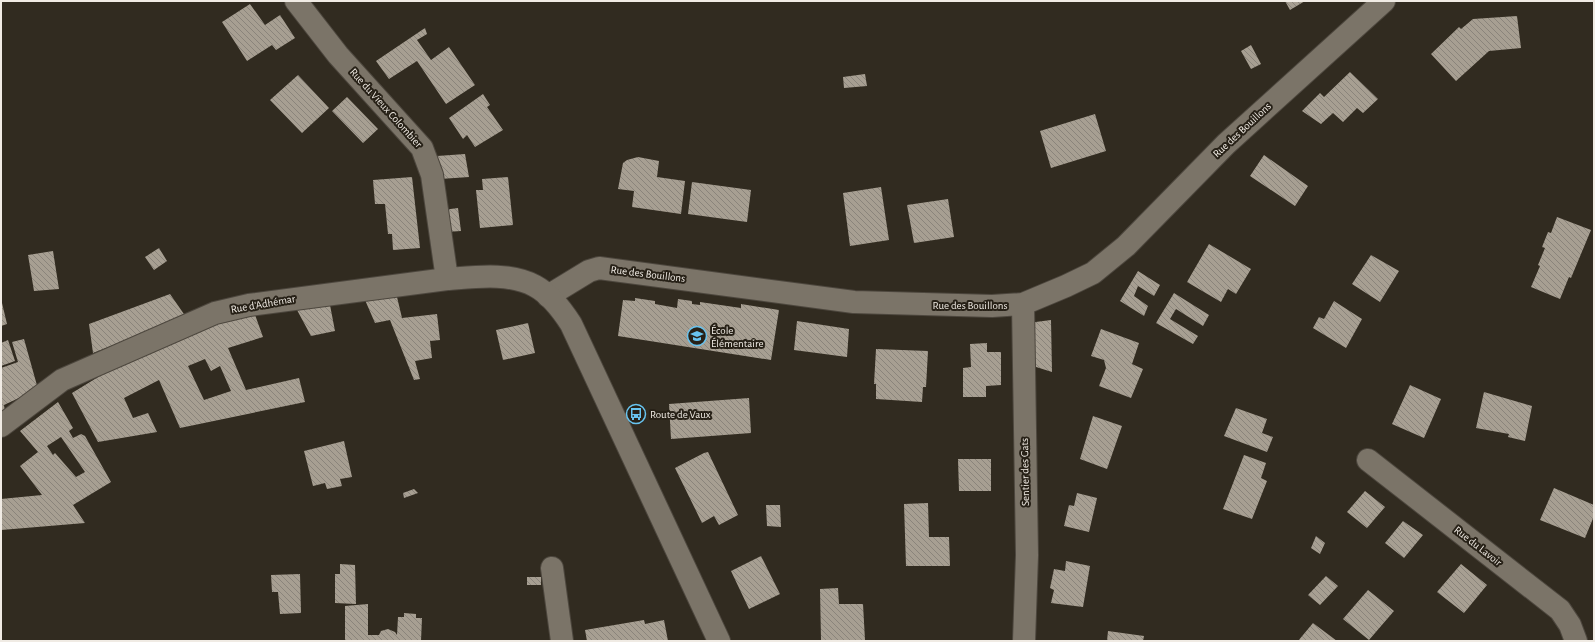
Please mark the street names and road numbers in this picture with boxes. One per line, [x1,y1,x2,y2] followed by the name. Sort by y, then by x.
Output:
[348,66,425,150] street label: Rue du Vieux Colombier
[1211,100,1273,160] street label: Rue des Bouillons
[610,264,686,284] street label: Rue des Bouillons
[230,293,296,315] street label: Rue d'Adhémar
[933,300,1007,311] street label: Rue des Bouillons
[1019,438,1031,506] street label: Sentier des Gats
[1452,524,1504,568] street label: Rue du Lavoir

